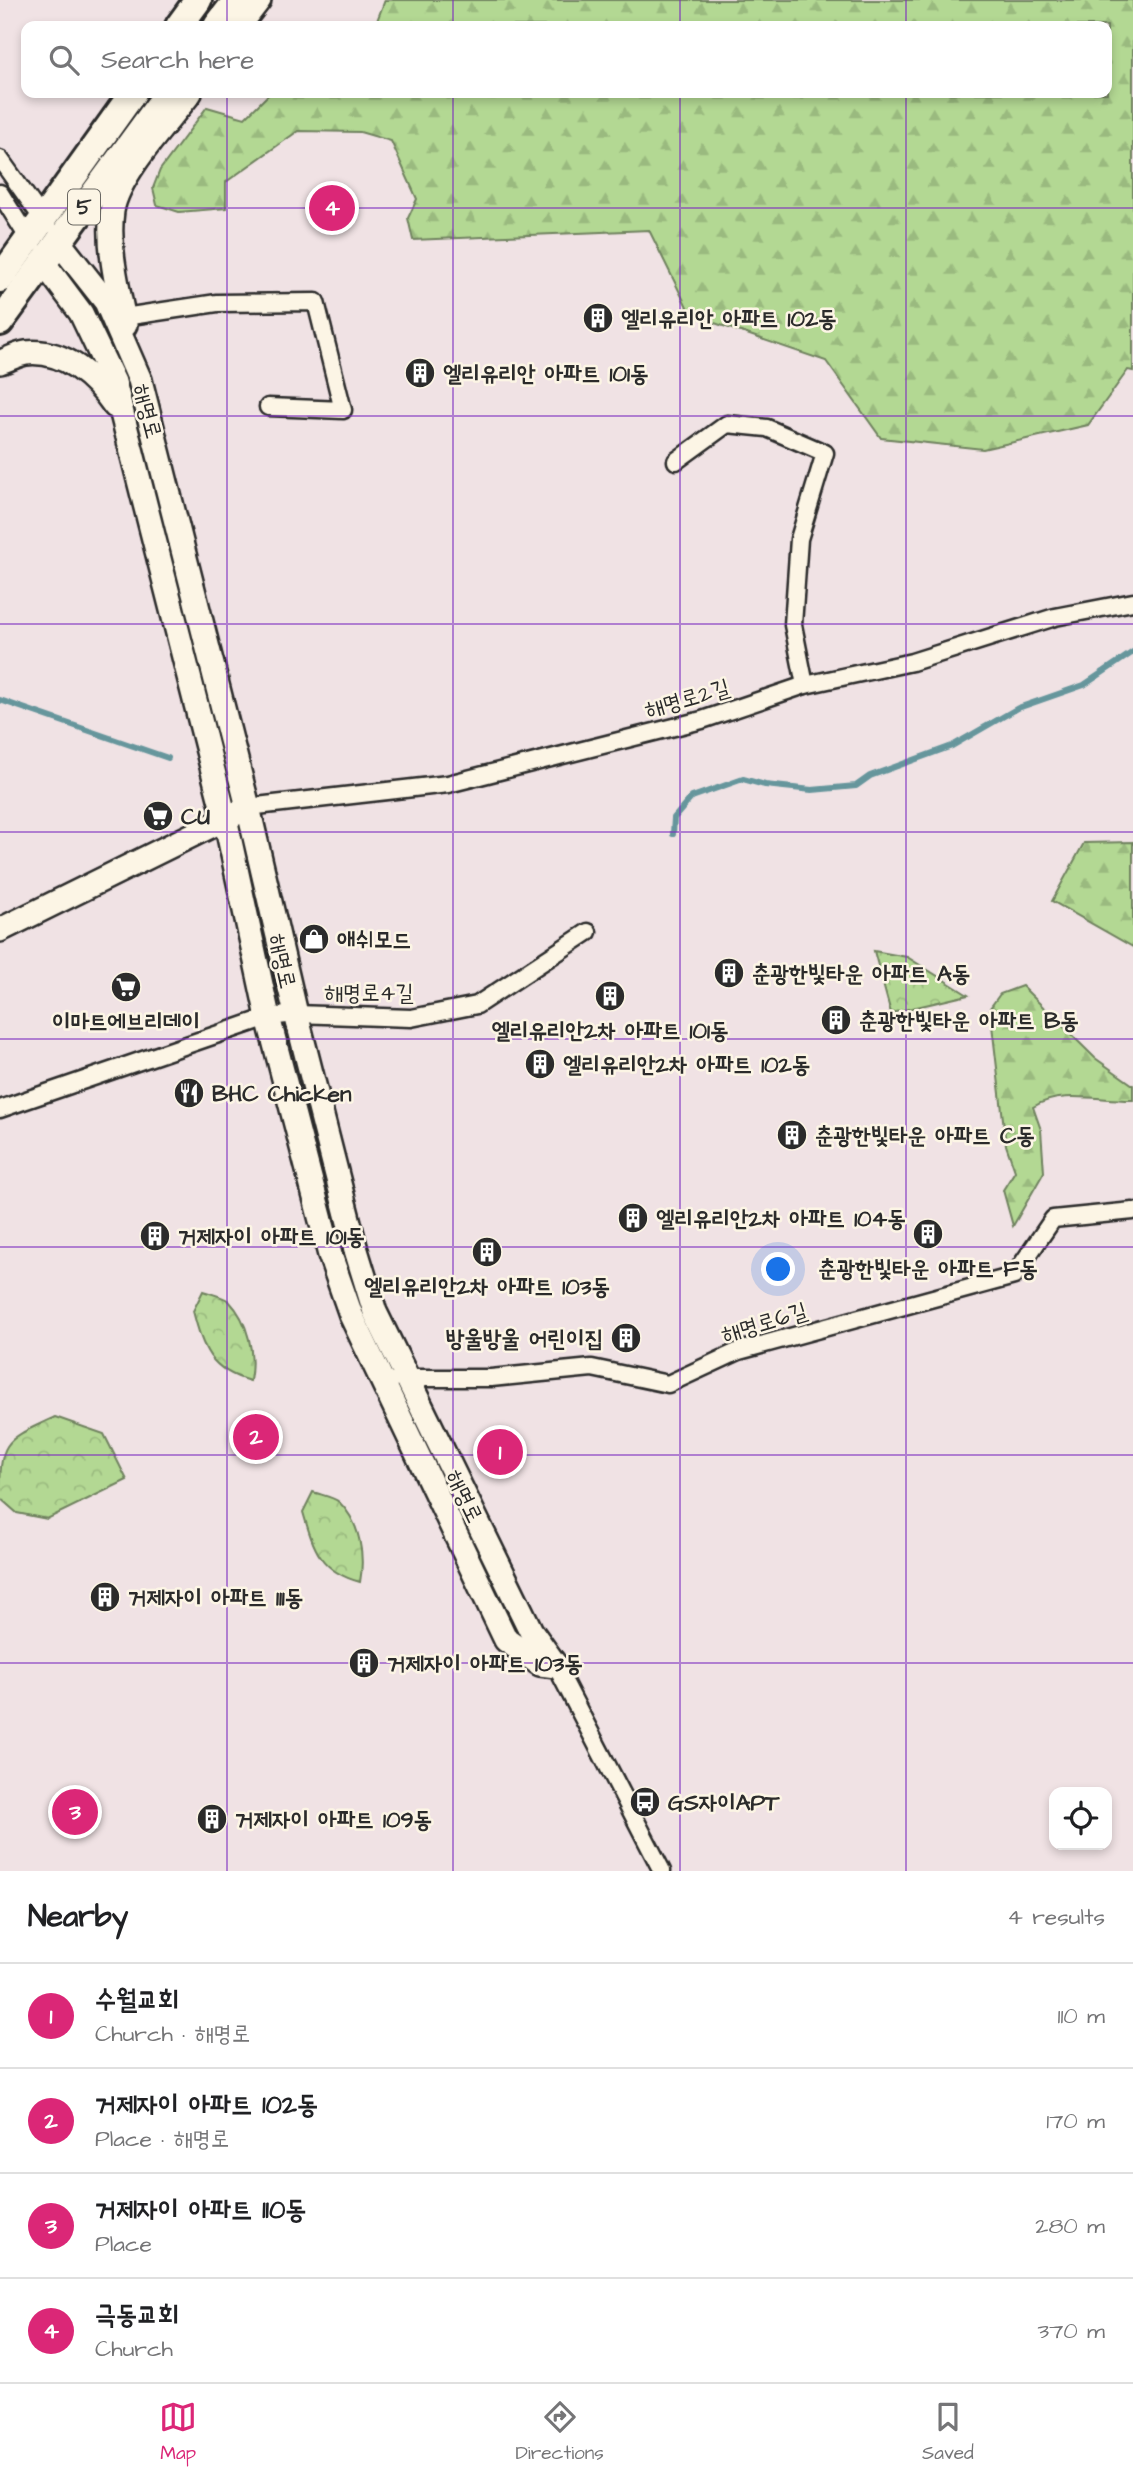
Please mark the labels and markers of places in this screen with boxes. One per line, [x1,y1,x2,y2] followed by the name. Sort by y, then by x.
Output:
[309,182,355,234] pin: 4
[581,301,615,335] building icon: 엘리유리안 아파트 102동
[621,303,837,335] place label: 엘리유리안 아파트 102동
[403,356,437,390] building icon: 엘리유리안 아파트 101동
[443,358,648,390] place label: 엘리유리안 아파트 101동
[141,799,175,833] supermarket icon: CU
[181,801,210,833] place label: CU
[297,922,331,956] shop icon: 애쉬모드
[337,924,411,956] place label: 애쉬모드
[712,956,746,990] building icon: 춘광한빛타운 아파트 A동
[752,958,970,990] place label: 춘광한빛타운 아파트 A동
[109,970,143,1004] supermarket icon: 이마트에브리데이
[593,979,627,1013] building icon: 엘리유리안2차 아파트 101동
[819,1003,853,1037] building icon: 춘광한빛타운 아파트 B동
[859,1005,1079,1037] place label: 춘광한빛타운 아파트 B동
[52,1006,200,1038] place label: 이마트에브리데이
[491,1015,729,1047] place label: 엘리유리안2차 아파트 101동
[523,1047,557,1081] building icon: 엘리유리안2차 아파트 102동
[563,1049,810,1081] place label: 엘리유리안2차 아파트 102동
[172,1076,206,1110] restaurant icon: BHC Chicken
[212,1078,352,1110] place label: BHC Chicken
[775,1118,809,1152] building icon: 춘광한빛타운 아파트 C동
[815,1120,1035,1152] place label: 춘광한빛타운 아파트 C동
[616,1201,650,1235] building icon: 엘리유리안2차 아파트 104동
[656,1203,906,1235] place label: 엘리유리안2차 아파트 104동
[911,1217,945,1251] building icon: 춘광한빛타운 아파트 F동
[138,1219,172,1253] building icon: 거제자이 아파트 101동
[178,1221,365,1253] place label: 거제자이 아파트 101동
[470,1235,504,1269] building icon: 엘리유리안2차 아파트 103동
[818,1253,1038,1285] place label: 춘광한빛타운 아파트 F동
[364,1271,610,1303] place label: 엘리유리안2차 아파트 103동
[609,1321,643,1355] building icon: 방울방울 어린이집
[446,1323,603,1355] place label: 방울방울 어린이집
[233,1411,279,1463] pin: 2
[477,1426,523,1478] pin: 1
[88,1580,122,1614] building icon: 거제자이 아파트 111동
[128,1582,303,1614] place label: 거제자이 아파트 111동
[347,1646,381,1680] building icon: 거제자이 아파트 103동
[387,1648,583,1680] place label: 거제자이 아파트 103동
[628,1785,662,1819] bus stop icon: GS자이APT
[52,1786,98,1838] pin: 3
[668,1787,780,1819] place label: GS자이APT
[195,1802,229,1836] building icon: 거제자이 아파트 109동
[235,1804,432,1836] place label: 거제자이 아파트 109동

